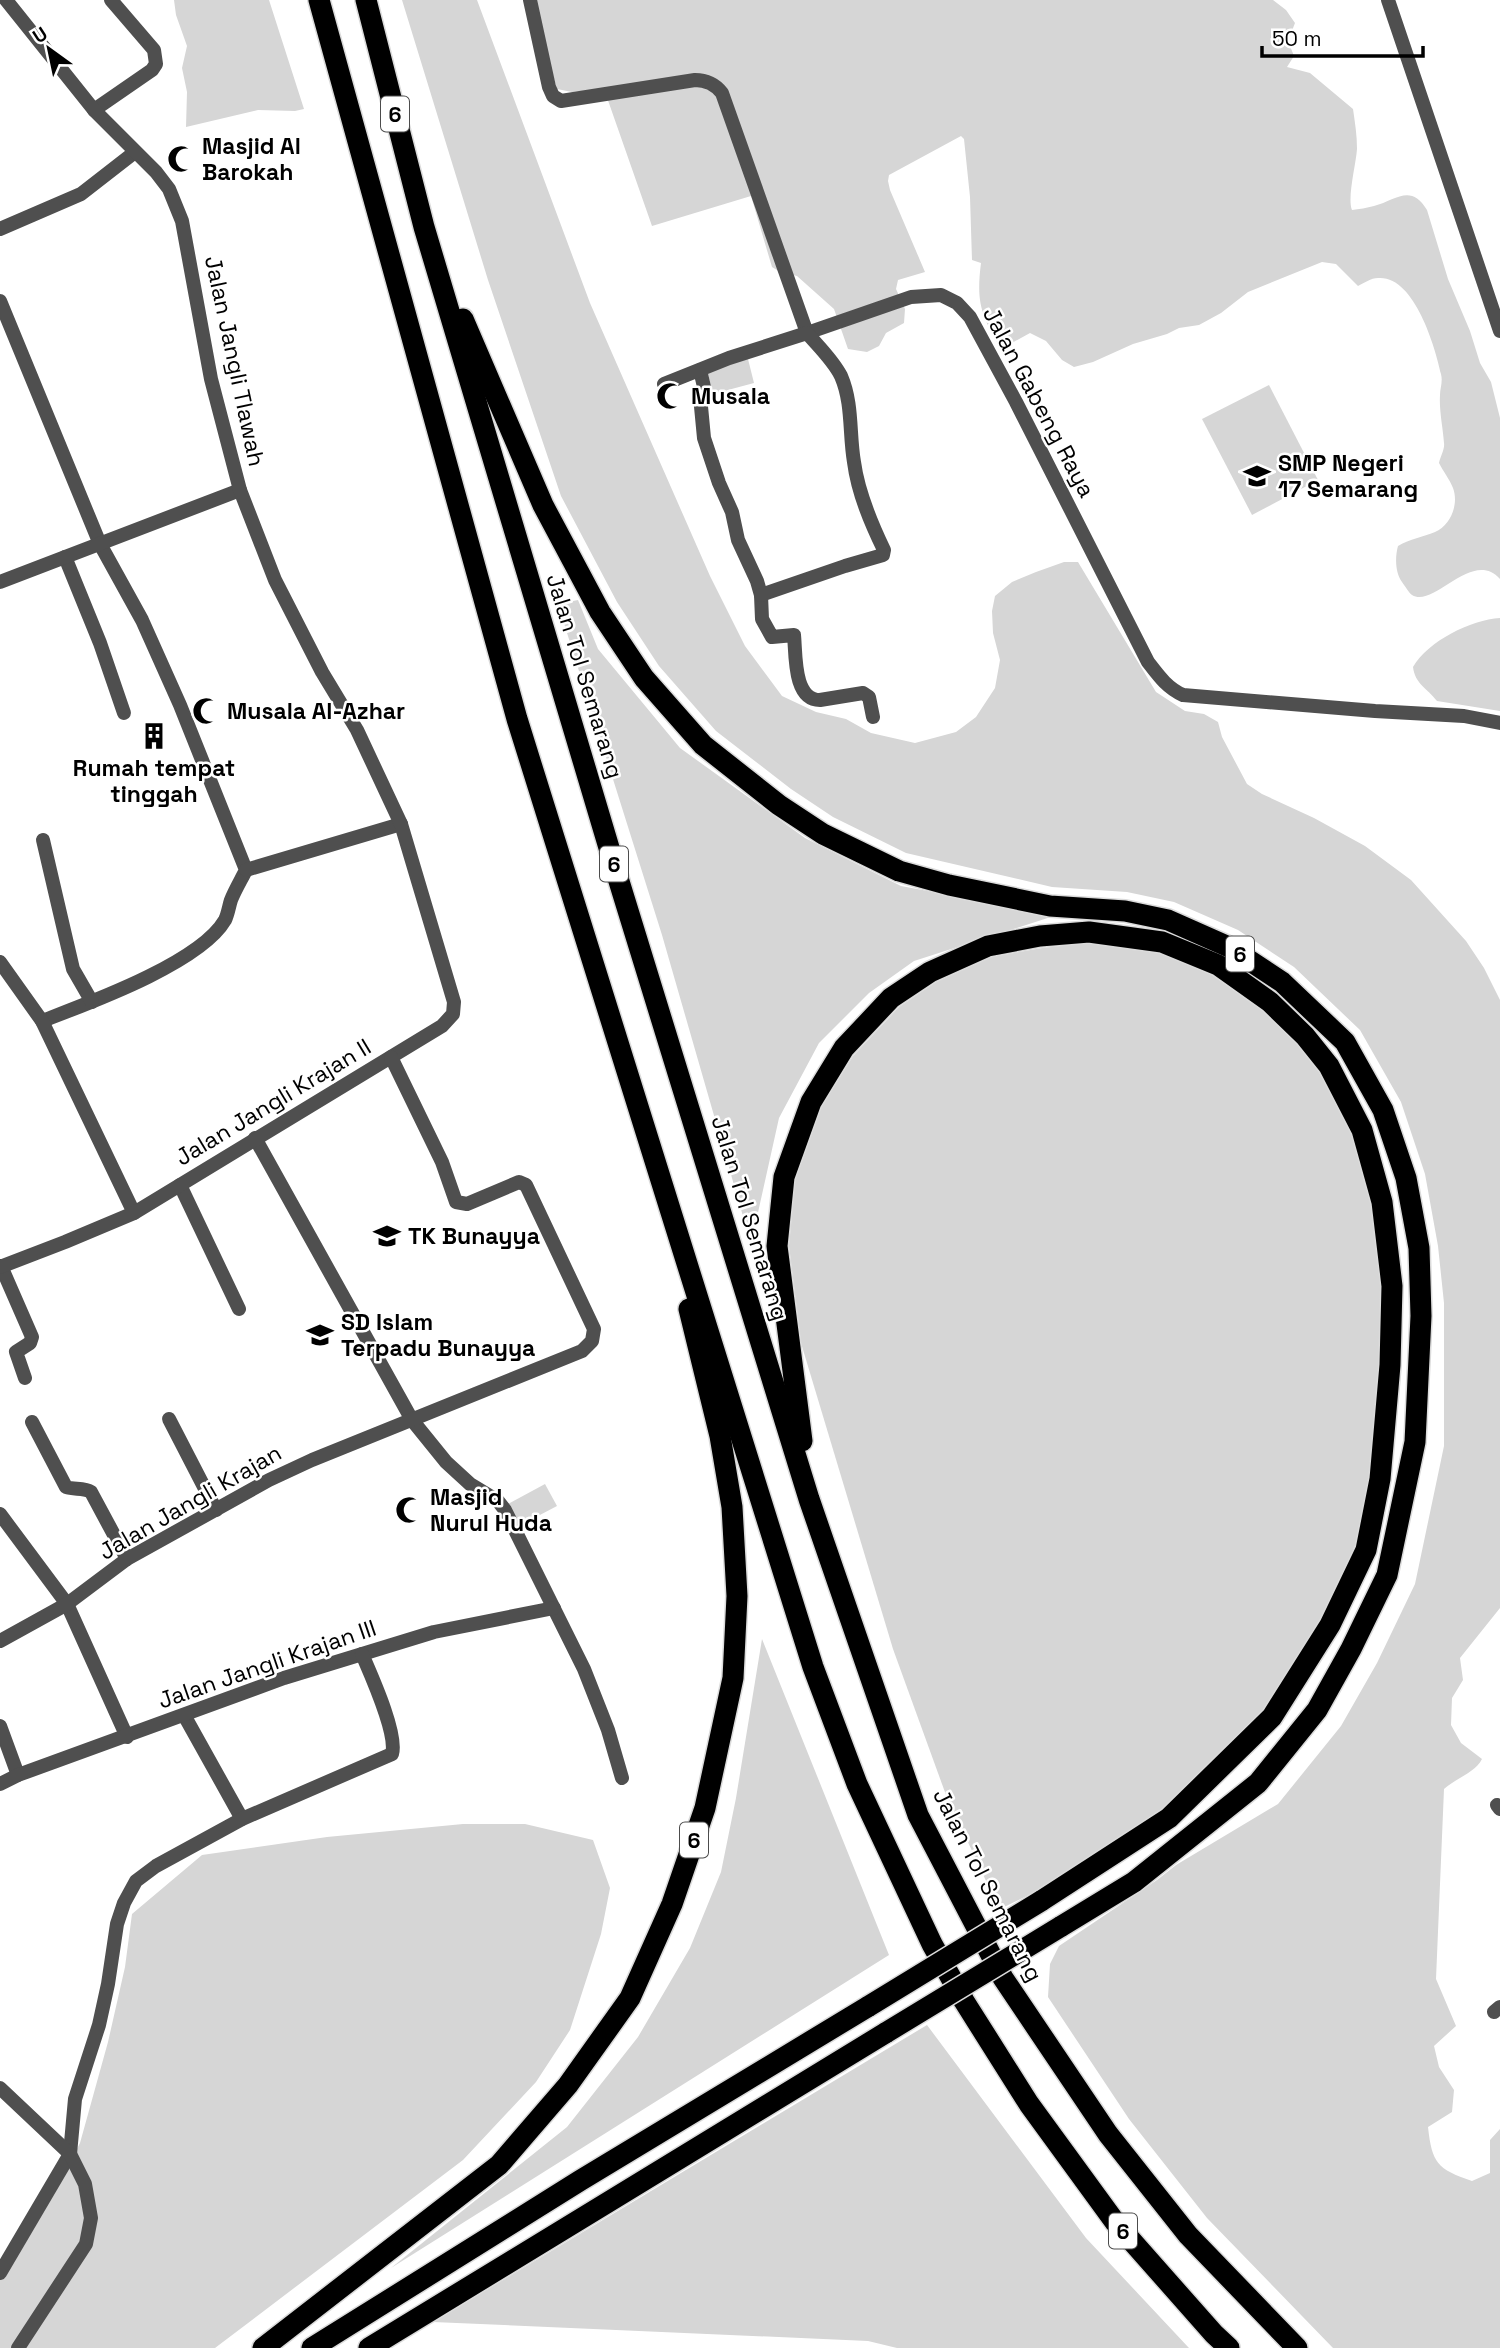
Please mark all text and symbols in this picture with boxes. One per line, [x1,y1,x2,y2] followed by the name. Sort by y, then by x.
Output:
[14,14,84,84] north arrow
[1262,14,1423,58] scale bar
[28,21,52,49] text: U
[1272,25,1322,52] text: 50 m
[381,96,409,132] road number: 6
[202,131,301,187] place label: Masjid Al Barokah
[166,144,196,174] mosque icon: Masjid Al Barokah
[198,253,272,469] street label: Jalan Jangli Tlawah
[976,302,1102,502] street label: Jalan Gabeng Raya
[655,381,685,411] mosque icon: Musala
[691,381,770,411] place label: Musala
[1278,448,1418,504] place label: SMP Negeri 17 Semarang
[1242,461,1272,491] school or university icon: SMP Negeri 17 Semarang
[540,570,630,782] street label: Jalan Tol Semarang
[191,696,221,726] mosque icon: Musala Al-Azhar
[227,696,405,726] place label: Musala Al-Azhar
[139,721,169,751] building icon: Rumah tempat tinggah
[73,753,235,809] place label: Rumah tempat tinggah
[600,846,628,882] road number: 6
[1226,936,1254,972] road number: 6
[170,1032,376,1172] street label: Jalan Jangli Krajan II
[705,1112,795,1324] street label: Jalan Tol Semarang
[372,1221,402,1251] school or university icon: TK Bunayya
[408,1221,540,1251] place label: TK Bunayya
[341,1307,535,1363] place label: SD Islam Terpadu Bunayya
[305,1320,335,1350] school or university icon: SD Islam Terpadu Bunayya
[93,1437,287,1567] street label: Jalan Jangli Krajan
[430,1482,552,1538] place label: Masjid Nurul Huda
[394,1495,424,1525] mosque icon: Masjid Nurul Huda
[154,1613,380,1715] street label: Jalan Jangli Krajan III
[926,1783,1050,1987] street label: Jalan Tol Semarang
[680,1822,708,1857] road number: 6
[1109,2214,1137,2248] road number: 6

